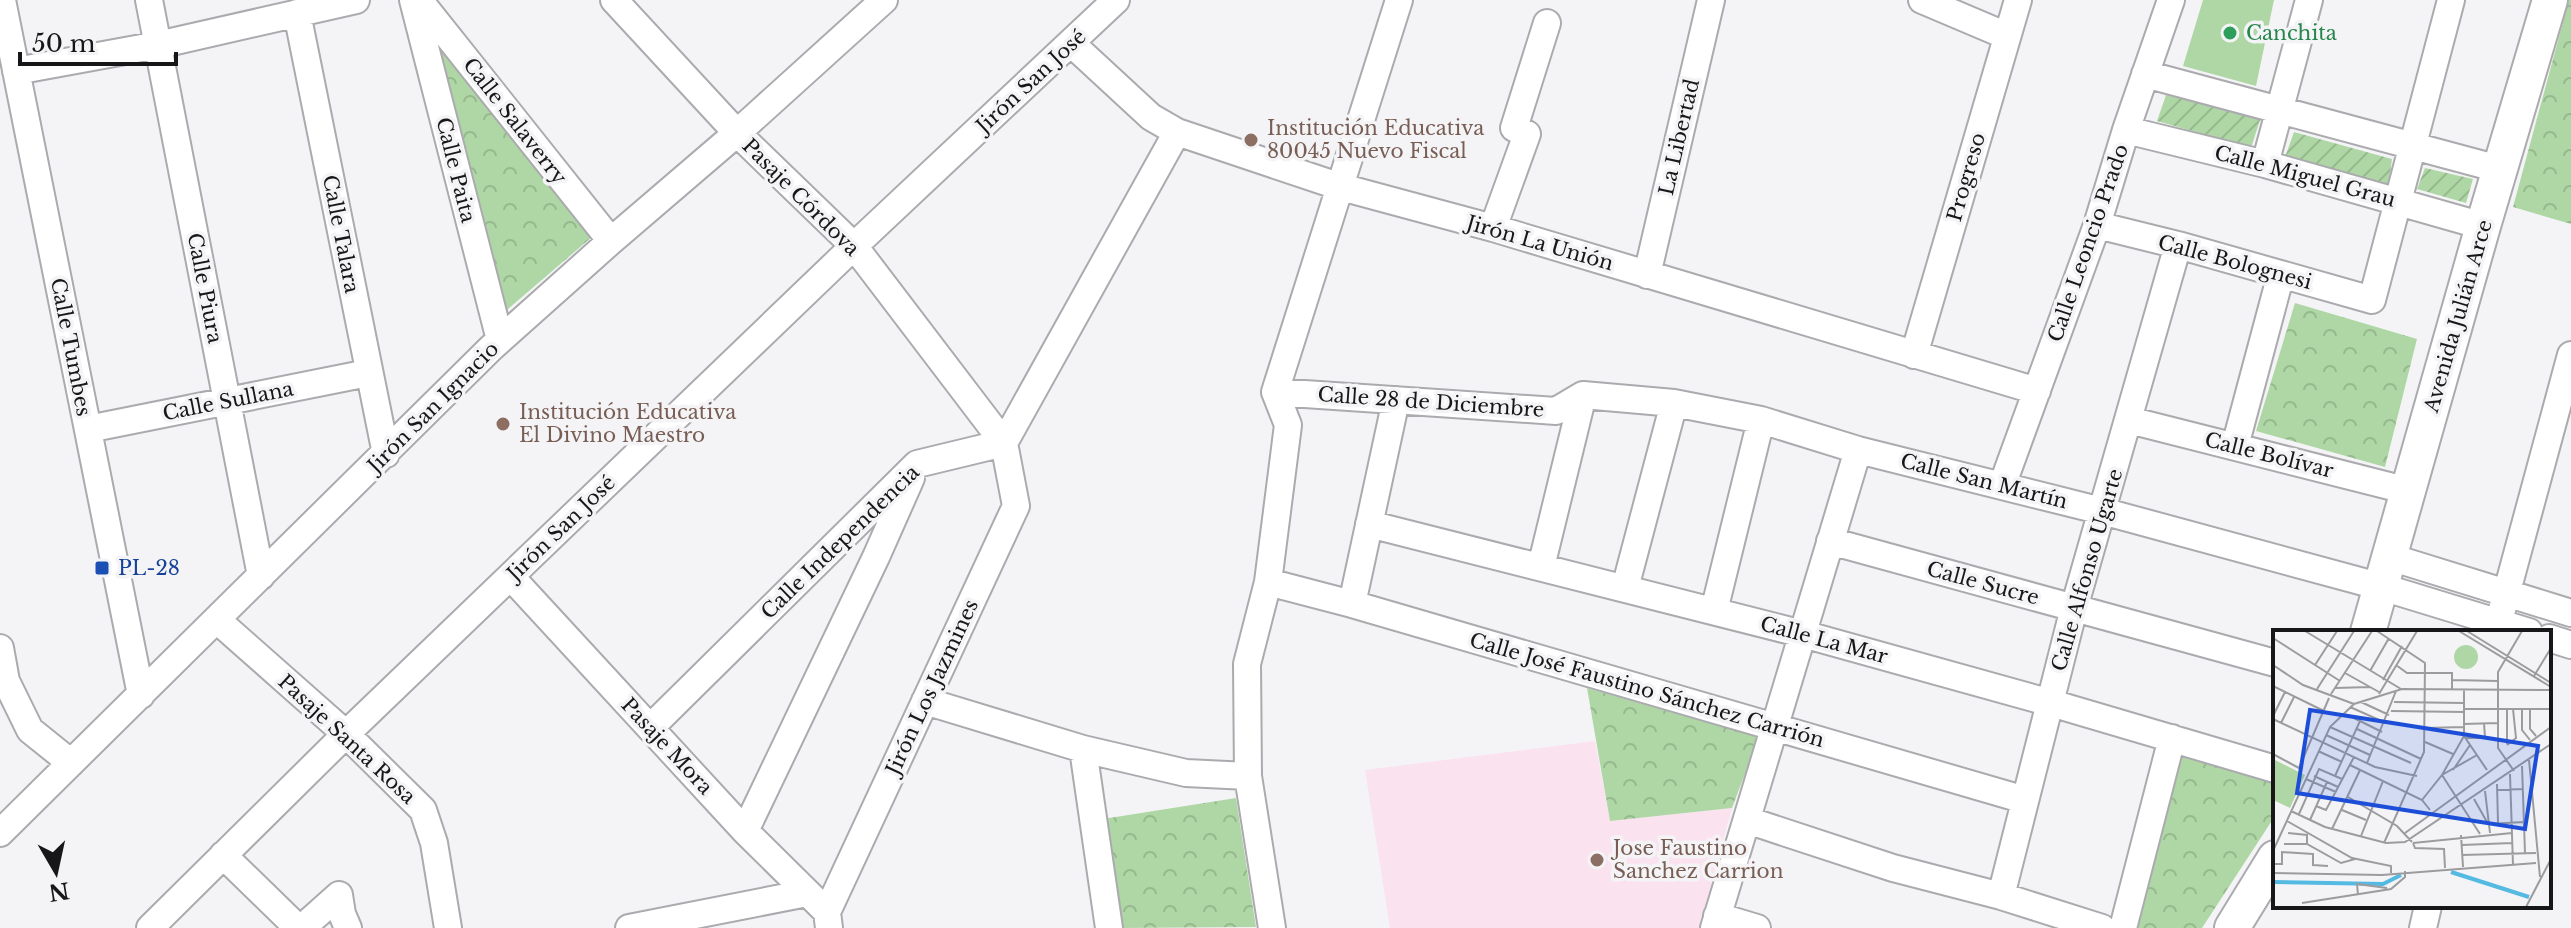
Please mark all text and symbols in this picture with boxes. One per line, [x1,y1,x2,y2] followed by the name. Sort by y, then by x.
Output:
[20,16,176,66] scale bar
[2246,21,2338,45] place label: Canchita
[969,24,1091,140] street label: Jirón San José
[2221,24,2239,42] marker: Canchita
[32,29,96,58] text: 50 m
[458,53,572,189] street label: Calle Salaverry
[1654,76,1704,198] street label: La Libertad
[431,115,481,226] street label: Calle Paita
[1267,116,1485,163] place label: Institución Educativa 80045 Nuevo Fiscal
[1942,130,1990,224] street label: Progreso
[1242,131,1260,149] marker: Institución Educativa 80045 Nuevo Fiscal
[737,133,865,261] street label: Pasaje Córdova
[2212,140,2398,212] street label: Calle Miguel Grau
[2043,141,2133,345] street label: Calle Leoncio Prado
[318,173,364,296] street label: Calle Talara
[1461,210,1616,275] street label: Jirón La Unión
[2419,217,2497,416] street label: Avenida Julián Arce
[2155,230,2315,294] street label: Calle Bolognesi
[183,231,228,346] street label: Calle Piura
[46,276,96,418] street label: Calle Tumbes
[360,337,503,480] street label: Jirón San Ignacio
[161,376,296,425] street label: Calle Sullana
[1317,382,1545,422] street label: Calle 28 de Diciembre
[519,400,737,447] place label: Institución Educativa El Divino Maestro
[494,415,512,433] marker: Institución Educativa El Divino Maestro
[2202,427,2336,483] street label: Calle Bolívar
[1898,449,2070,513] street label: Calle San Martín
[756,460,925,624] street label: Calle Independencia
[2047,466,2127,674] street label: Calle Alfonso Ugarte
[500,470,620,588] street label: Jirón San José
[118,556,180,580] place label: PL-28
[1924,557,2042,609] street label: Calle Sucre
[93,559,111,577] marker: PL-28
[880,595,983,781] street label: Jirón Los Jazmines
[1758,611,1891,669] street label: Calle La Mar
[1467,628,1827,752] street label: Calle José Faustino Sánchez Carrión
[2273,630,2551,908] inset map
[273,669,421,809] street label: Pasaje Santa Rosa
[616,693,718,800] street label: Pasaje Mora
[16,832,96,912] north arrow
[1610,836,1784,883] place label: Jose Faustino Sanchez Carrion
[1588,851,1606,869] marker: Jose Faustino Sanchez Carrion
[46,876,71,906] text: N

